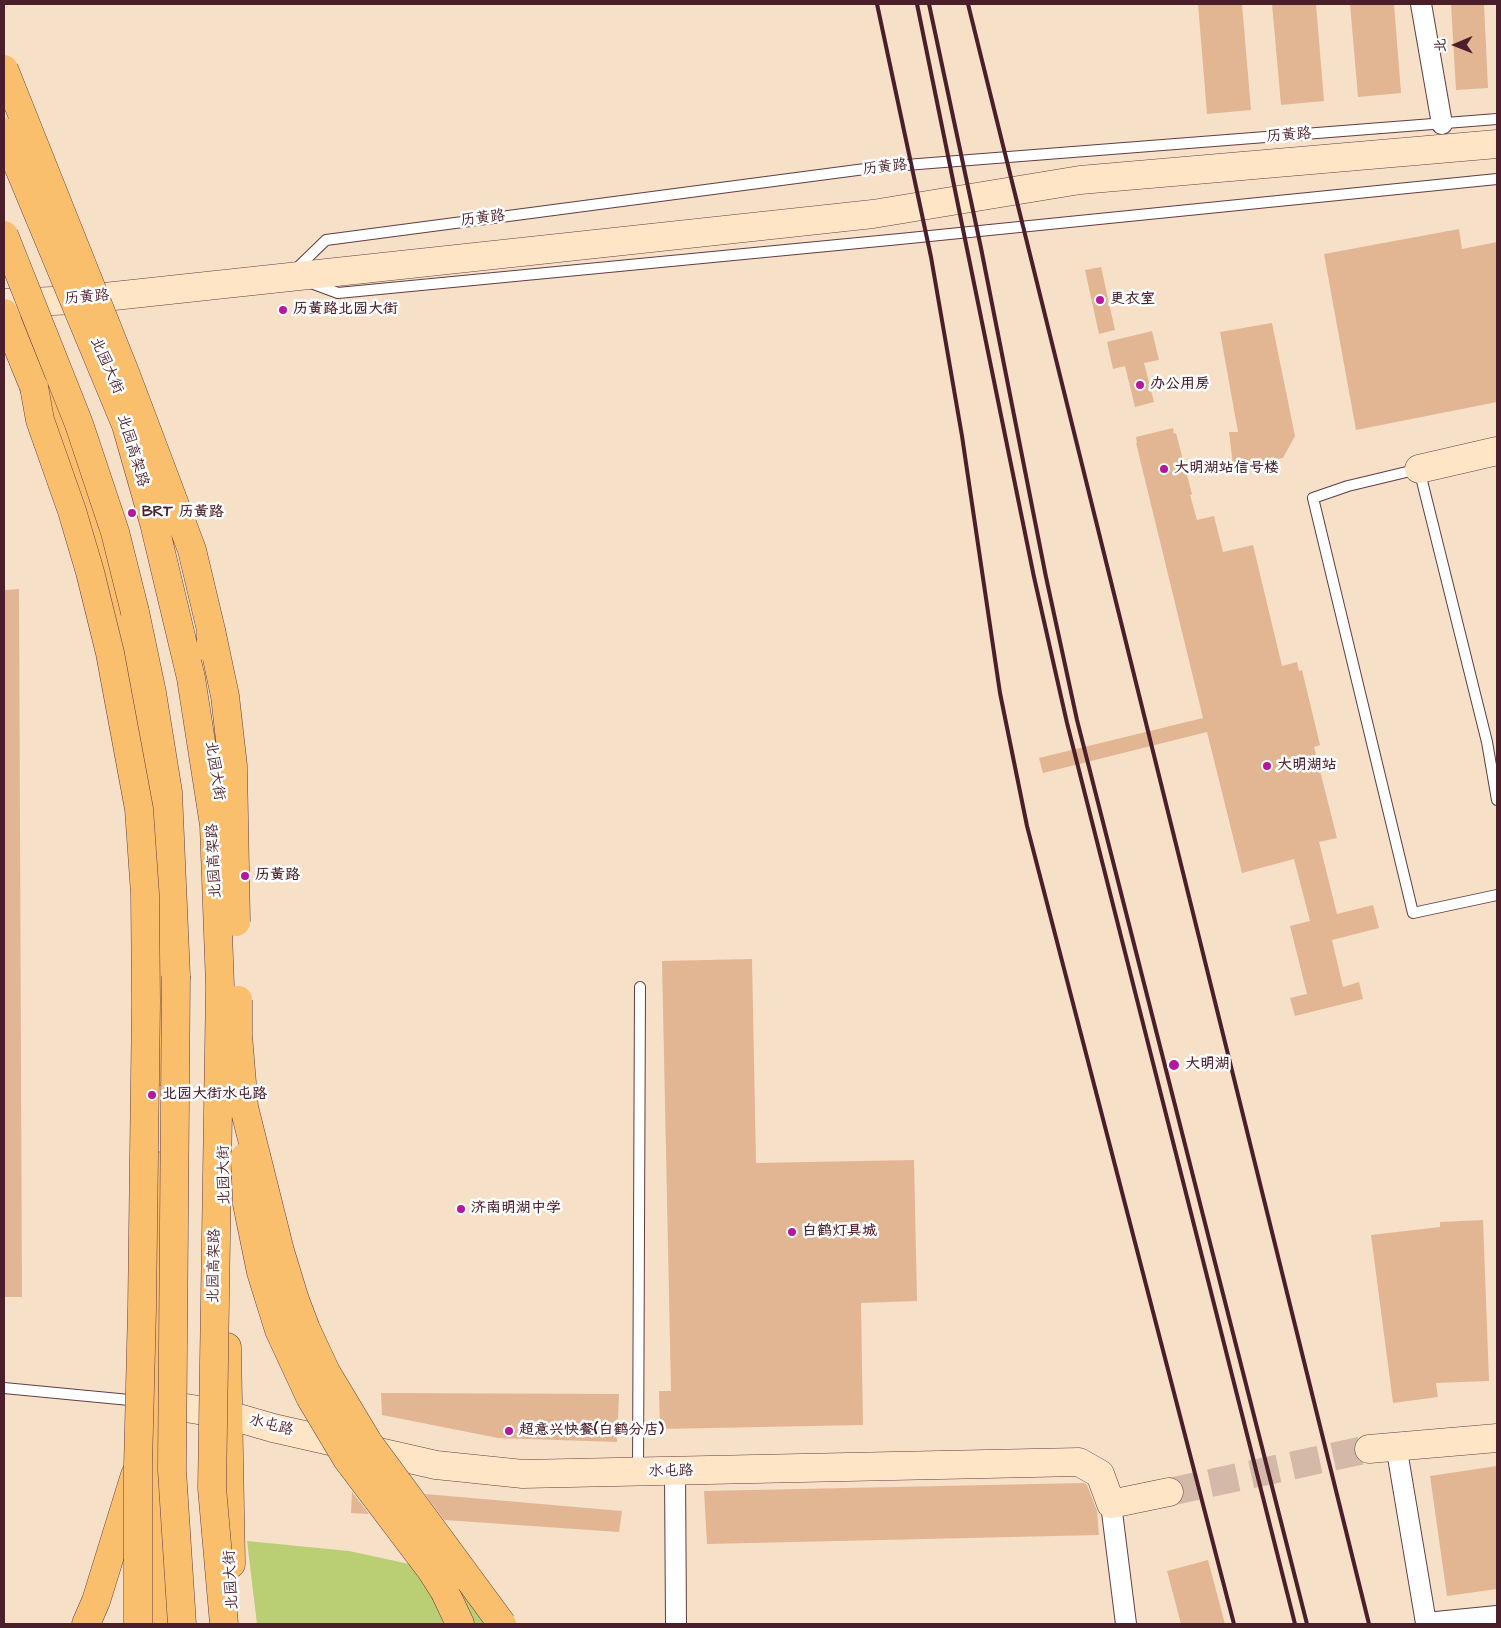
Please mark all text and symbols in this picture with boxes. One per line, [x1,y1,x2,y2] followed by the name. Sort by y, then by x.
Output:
[1431,20,1481,70] north arrow
[1431,38,1451,52] text: 北
[1266,125,1312,147] street label: 历黄路
[862,157,908,179] street label: 历黄路
[460,207,506,231] street label: 历黄路
[64,287,110,309] street label: 历黄路
[1110,291,1155,309] place label: 更衣室
[1094,294,1106,306] marker: 更衣室
[293,301,398,319] place label: 历黄路北园大街
[277,304,289,316] marker: 历黄路北园大街
[86,335,126,397] street label: 北园大街
[1150,376,1210,394] place label: 办公用房
[1134,379,1146,391] marker: 办公用房
[112,413,152,489] street label: 北园高架路
[1174,460,1279,478] place label: 大明湖站信号楼
[1158,463,1170,475] marker: 大明湖站信号楼
[142,504,224,522] place label: BRT 历黄路
[126,507,138,519] marker: BRT 历黄路
[200,740,228,802] street label: 北园大街
[1277,757,1337,775] place label: 大明湖站
[1261,760,1273,772] marker: 大明湖站
[204,823,226,899] street label: 北园高架路
[255,867,300,885] place label: 历黄路
[239,870,251,882] marker: 历黄路
[1185,1056,1230,1074] place label: 大明湖
[1167,1058,1181,1072] marker: 大明湖
[162,1086,267,1104] place label: 北园大街水屯路
[146,1089,158,1101] marker: 北园大街水屯路
[215,1145,235,1205] street label: 北园大街
[471,1200,561,1218] place label: 济南明湖中学
[455,1203,467,1215] marker: 济南明湖中学
[802,1223,877,1241] place label: 白鹤灯具城
[786,1226,798,1238] marker: 白鹤灯具城
[205,1228,225,1304] street label: 北园高架路
[247,1411,295,1441] street label: 水屯路
[519,1422,664,1440] place label: 超意兴快餐(白鹤分店)
[503,1425,515,1437] marker: 超意兴快餐(白鹤分店)
[648,1463,694,1481] street label: 水屯路
[221,1550,243,1610] street label: 北园大街

